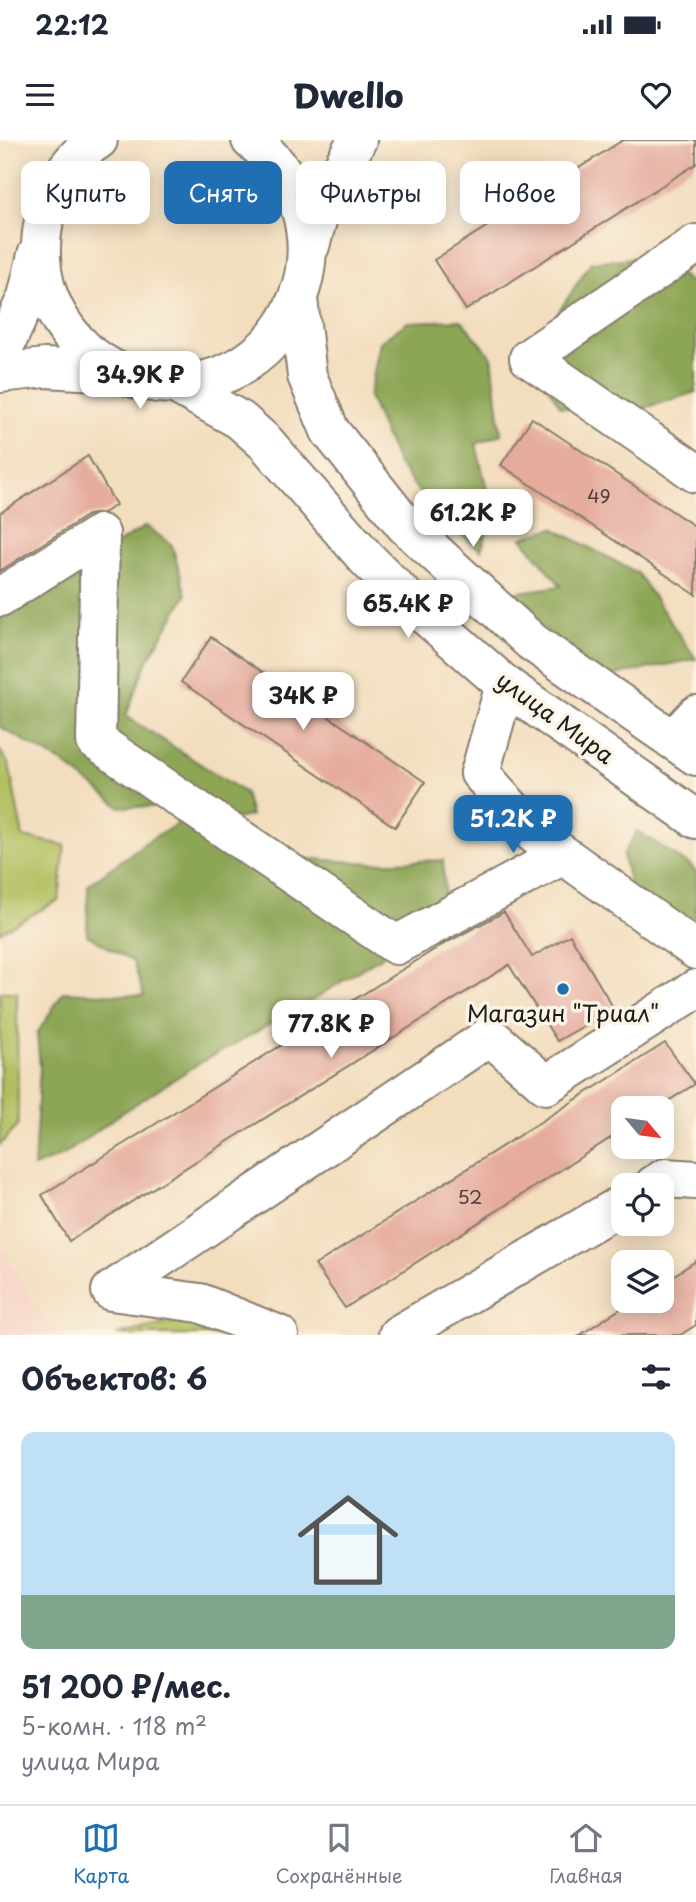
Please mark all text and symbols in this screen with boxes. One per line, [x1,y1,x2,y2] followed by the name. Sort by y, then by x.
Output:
[35,5,109,44] text: 22:12
[293,71,403,119] text: Dwello
[21,76,59,114] icon: menu
[637,76,675,114] icon: heart
[21,161,150,224] chip: Купить
[164,161,282,224] chip: Снять
[296,161,446,224] chip: Фильтры
[460,161,580,224] chip: Новое
[75,352,205,411] pin: 34.9K ₽
[96,356,184,391] text: 34.9K ₽
[587,481,611,509] house number: 49
[408,490,538,549] pin: 61.2K ₽
[430,494,516,529] text: 61.2K ₽
[343,580,473,640] pin: 65.4K ₽
[363,585,453,620] text: 65.4K ₽
[490,662,623,772] street label: улица Мира
[254,672,352,732] pin: 34K ₽
[268,677,338,712] text: 34K ₽
[448,796,578,855] pin: 51.2K ₽
[470,800,556,835] text: 51.2K ₽
[555,981,571,997] marker: Магазин "Триал"
[467,995,659,1030] place label: Магазин "Триал"
[266,1000,396,1060] pin: 77.8K ₽
[288,1005,374,1040] text: 77.8K ₽
[611,1096,674,1158] north arrow
[611,1096,674,1313] map controls
[611,1173,674,1236] button: locate
[457,1182,483,1210] house number: 52
[611,1250,674,1313] button: layers
[21,1355,207,1400] text: Объектов: 6
[637,1358,675,1396] icon: filters
[285,1477,411,1603] icon: home
[21,1663,231,1708] text: 51 200 ₽/мес.
[21,1708,207,1743] text: 5-комн. · 118 m²
[21,1743,160,1778] text: улица Мира
[73,1819,129,1889] tab: Карта
[276,1819,403,1889] tab: Сохранённые
[549,1819,623,1889] tab: Главная

